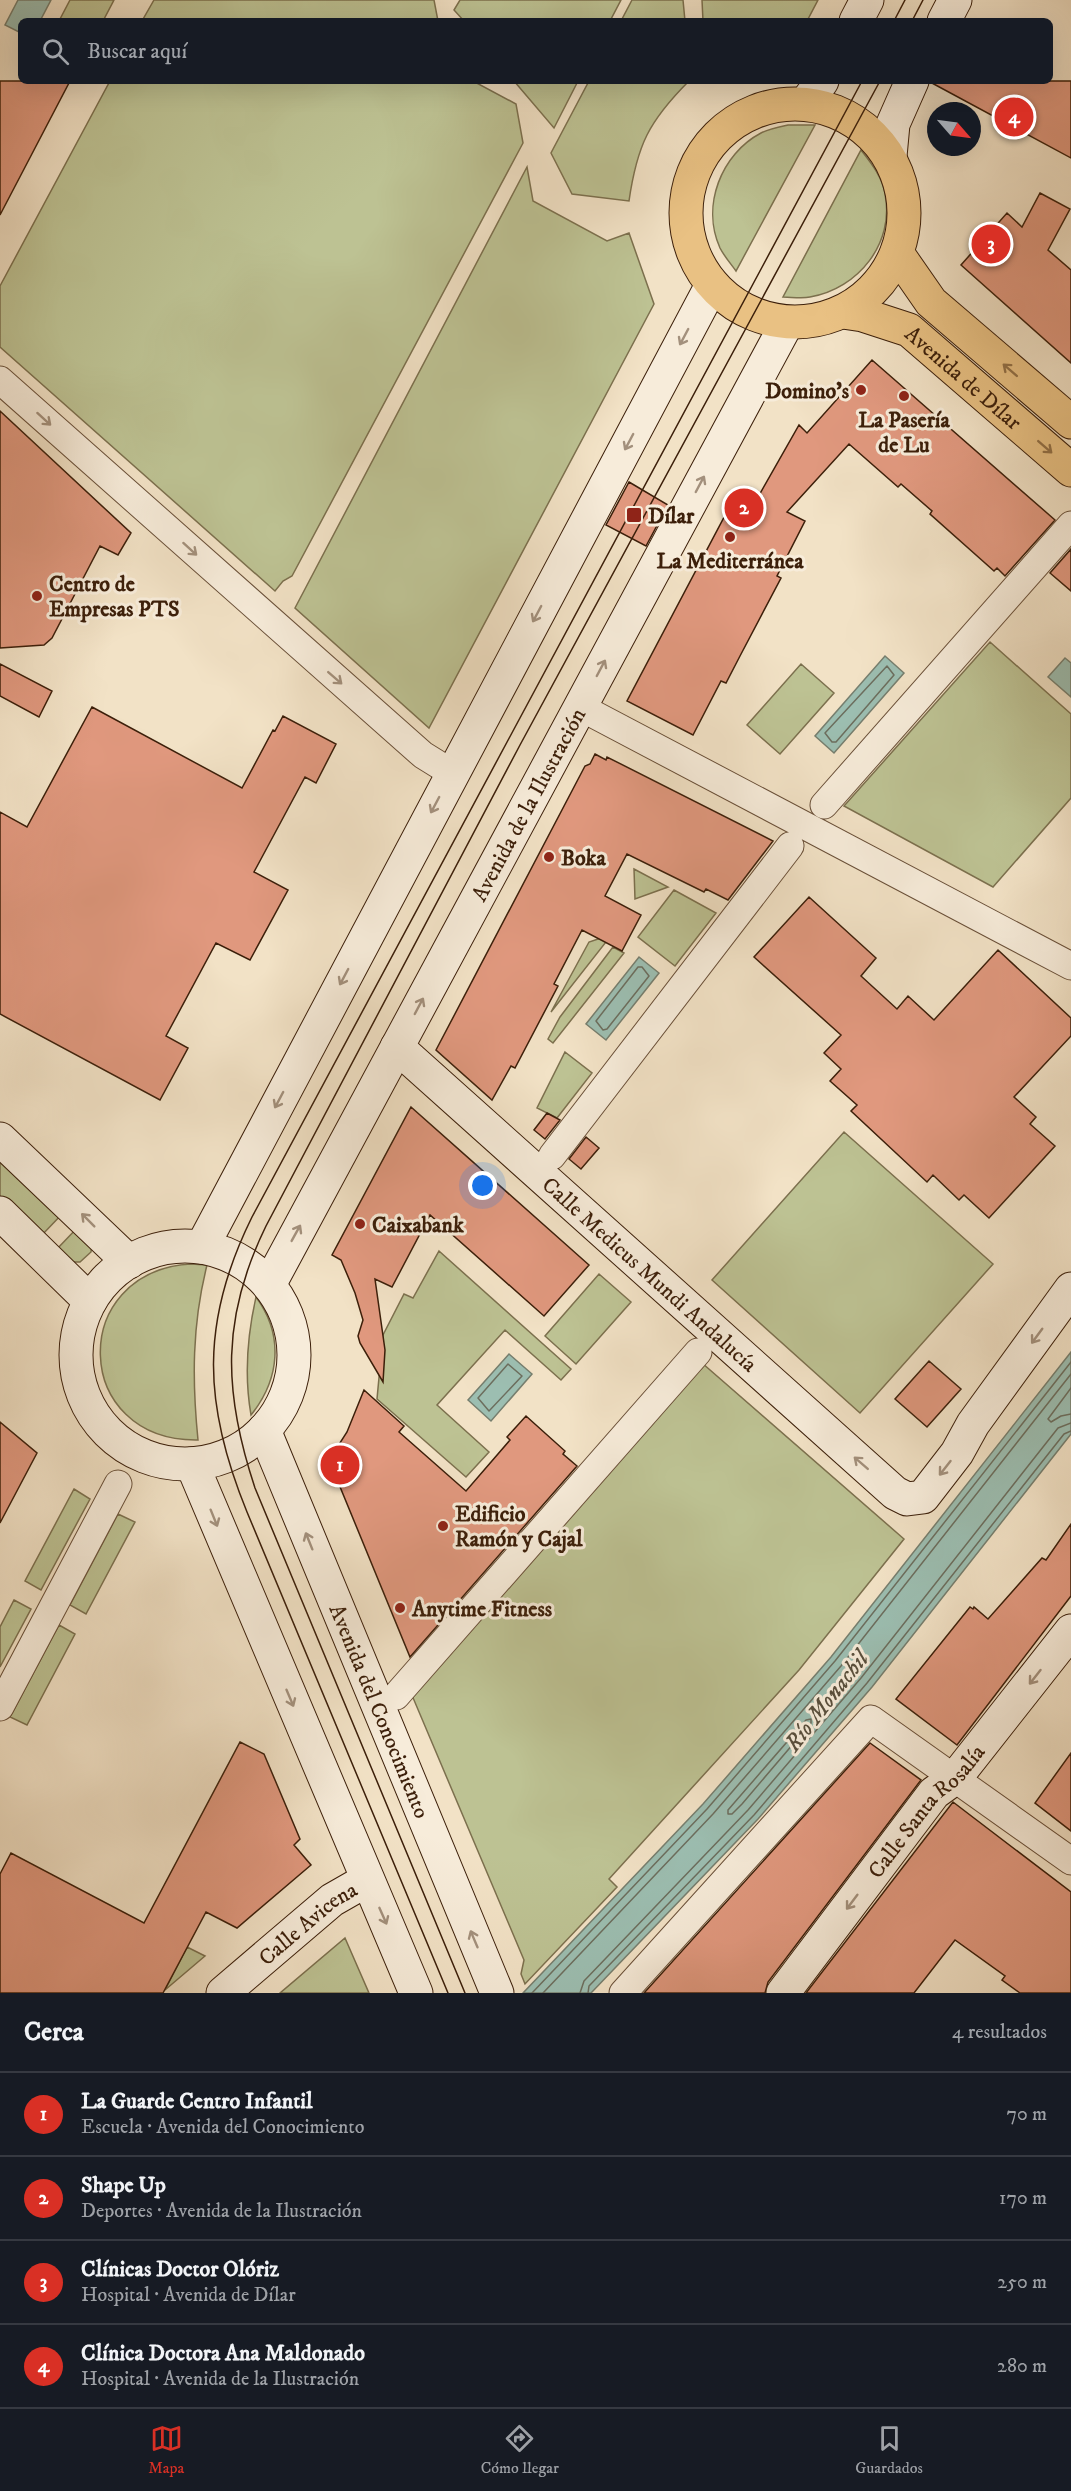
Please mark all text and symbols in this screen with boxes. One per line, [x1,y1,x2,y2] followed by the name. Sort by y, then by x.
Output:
[18,18,1053,84] search box
[39,35,72,68] icon: search
[87,38,187,65] text: Buscar aquí
[994,94,1034,140] pin: 4
[927,102,981,156] north arrow
[972,222,1010,266] pin: 3
[899,321,1027,437] street label: Avenida de Dílar
[678,328,690,345] one-way arrow
[1003,363,1018,377] one-way arrow
[765,378,850,405] place label: Domino's
[854,383,868,397] marker: Domino's
[897,389,911,403] marker: La Pasería de Lu
[858,407,950,459] place label: La Pasería de Lu
[36,412,51,426] one-way arrow
[622,433,634,451] one-way arrow
[1037,440,1052,454] one-way arrow
[695,476,706,494] one-way arrow
[724,486,764,530] pin: 2
[648,503,695,530] place label: Dílar
[625,506,643,524] marker: Dílar
[723,530,737,544] marker: La Mediterránea
[182,542,197,556] one-way arrow
[656,548,804,575] place label: La Mediterránea
[49,571,180,623] place label: Centro de Empresas PTS
[30,589,44,603] marker: Centro de Empresas PTS
[531,605,542,623] one-way arrow
[595,660,607,677] one-way arrow
[328,671,343,685] one-way arrow
[466,703,592,906] street label: Avenida de la Ilustración
[429,795,440,813] one-way arrow
[561,845,606,872] place label: Boka
[542,850,556,864] marker: Boka
[338,968,350,985] one-way arrow
[414,998,425,1016] one-way arrow
[273,1091,285,1108] one-way arrow
[468,1171,497,1200] your location
[536,1172,763,1379] street label: Calle Medicus Mundi Andalucía
[372,1212,465,1239] place label: Caixabank
[81,1213,95,1228] one-way arrow
[353,1217,367,1231] marker: Caixabank
[291,1225,303,1242] one-way arrow
[1031,1328,1043,1344] one-way arrow
[320,1442,360,1488] pin: 1
[854,1456,869,1470] one-way arrow
[939,1460,951,1476] one-way arrow
[455,1501,583,1554] place label: Edificio Ramón y Cajal
[209,1509,220,1527] one-way arrow
[436,1519,450,1533] marker: Edificio Ramón y Cajal
[303,1532,314,1550] one-way arrow
[411,1596,553,1623] place label: Anytime Fitness
[323,1600,435,1822] street label: Avenida del Conocimiento
[393,1601,407,1615] marker: Anytime Fitness
[777,1643,877,1759] water label: Río Monachil
[1028,1668,1041,1684] one-way arrow
[285,1688,297,1706] one-way arrow
[863,1739,992,1884] street label: Calle Santa Rosalía
[253,1876,363,1972] street label: Calle Avicena
[845,1894,858,1910] one-way arrow
[378,1906,389,1925] one-way arrow
[468,1930,479,1949] one-way arrow
[24,2016,84,2049] text: Cerca
[952,2020,1047,2045] text: 4 resultados
[81,2088,313,2115] text: La Guarde Centro Infantil
[40,2102,47,2127] text: 1
[1006,2102,1047,2127] text: 70 m
[81,2115,364,2140] text: Escuela · Avenida del Conocimiento
[81,2172,166,2199] text: Shape Up
[39,2186,48,2211] text: 2
[999,2186,1047,2211] text: 170 m
[81,2199,362,2224] text: Deportes · Avenida de la Ilustración
[81,2256,279,2283] text: Clínicas Doctor Olóriz
[40,2270,47,2295] text: 3
[997,2270,1047,2295] text: 250 m
[81,2283,296,2308] text: Hospital · Avenida de Dílar
[81,2340,365,2367] text: Clínica Doctora Ana Maldonado
[38,2354,49,2379] text: 4
[997,2354,1047,2379] text: 280 m
[81,2367,359,2392] text: Hospital · Avenida de la Ilustración
[148,2422,184,2478] tab: Mapa
[481,2422,559,2478] tab: Cómo llegar
[855,2422,923,2478] tab: Guardados

